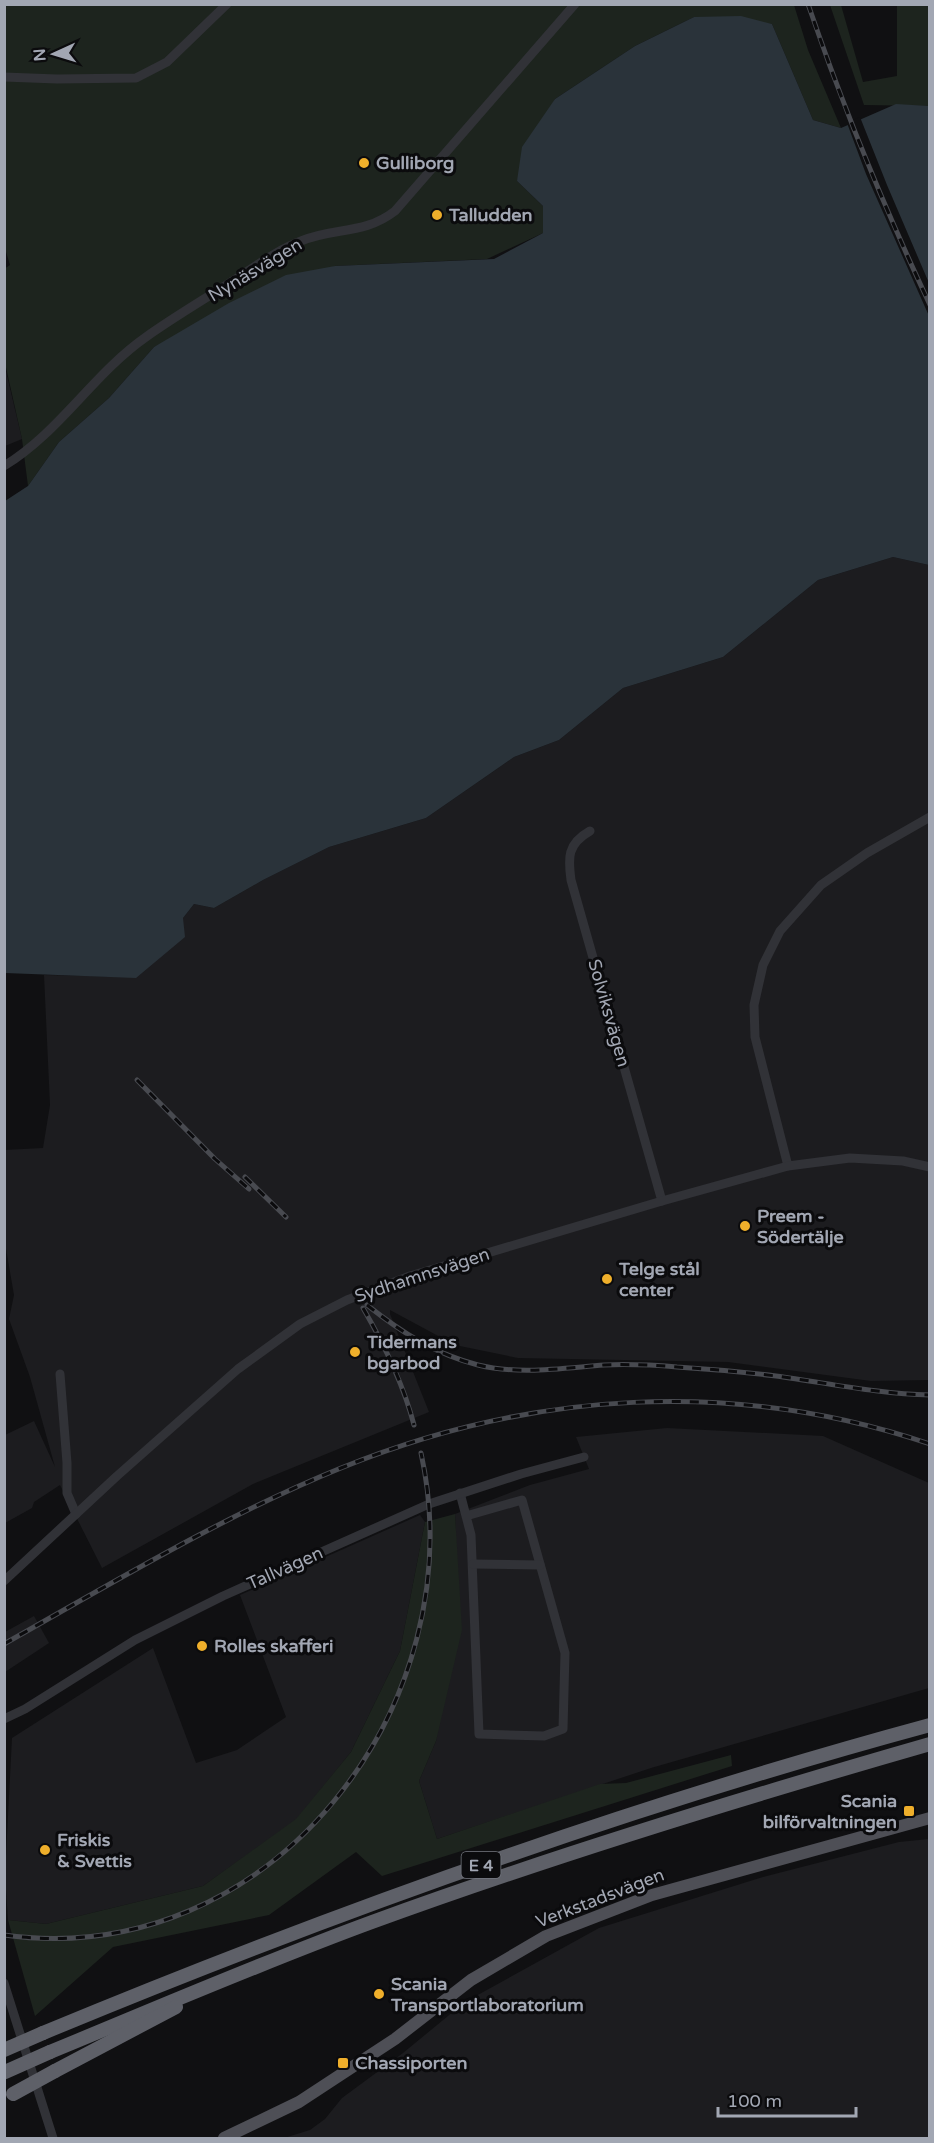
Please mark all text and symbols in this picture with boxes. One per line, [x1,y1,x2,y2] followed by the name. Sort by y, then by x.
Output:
[24,24,84,84] north arrow
[30,48,50,62] text: N
[376,152,454,174] place label: Gulliborg
[357,156,371,170] marker: Gulliborg
[448,204,532,226] place label: Talludden
[430,208,444,222] marker: Talludden
[204,233,306,307] street label: Nynäsvägen
[583,957,635,1069] street label: Solviksvägen
[757,1205,844,1248] place label: Preem - Södertälje
[738,1219,752,1233] marker: Preem - Södertälje
[352,1243,492,1307] street label: Sydhamnsvägen
[618,1258,700,1301] place label: Telge stål center
[600,1272,614,1286] marker: Telge stål center
[366,1331,457,1374] place label: Tidermans bgarbod
[348,1345,362,1359] marker: Tidermans bgarbod
[244,1542,326,1594] street label: Tallvägen
[214,1635,333,1657] place label: Rolles skafferi
[195,1639,209,1653] marker: Rolles skafferi
[763,1790,897,1833] place label: Scania bilförvaltningen
[902,1804,916,1818] marker: Scania bilförvaltningen
[57,1829,132,1872] place label: Friskis & Svettis
[38,1843,52,1857] marker: Friskis & Svettis
[462,1852,500,1878] road number: E 4
[533,1863,667,1933] street label: Verkstadsvägen
[390,1973,584,2016] place label: Scania Transportlaboratorium
[372,1987,386,2001] marker: Scania Transportlaboratorium
[355,2052,467,2074] place label: Chassiporten
[336,2056,350,2070] marker: Chassiporten
[718,2080,856,2118] scale bar
[727,2090,782,2112] text: 100 m

